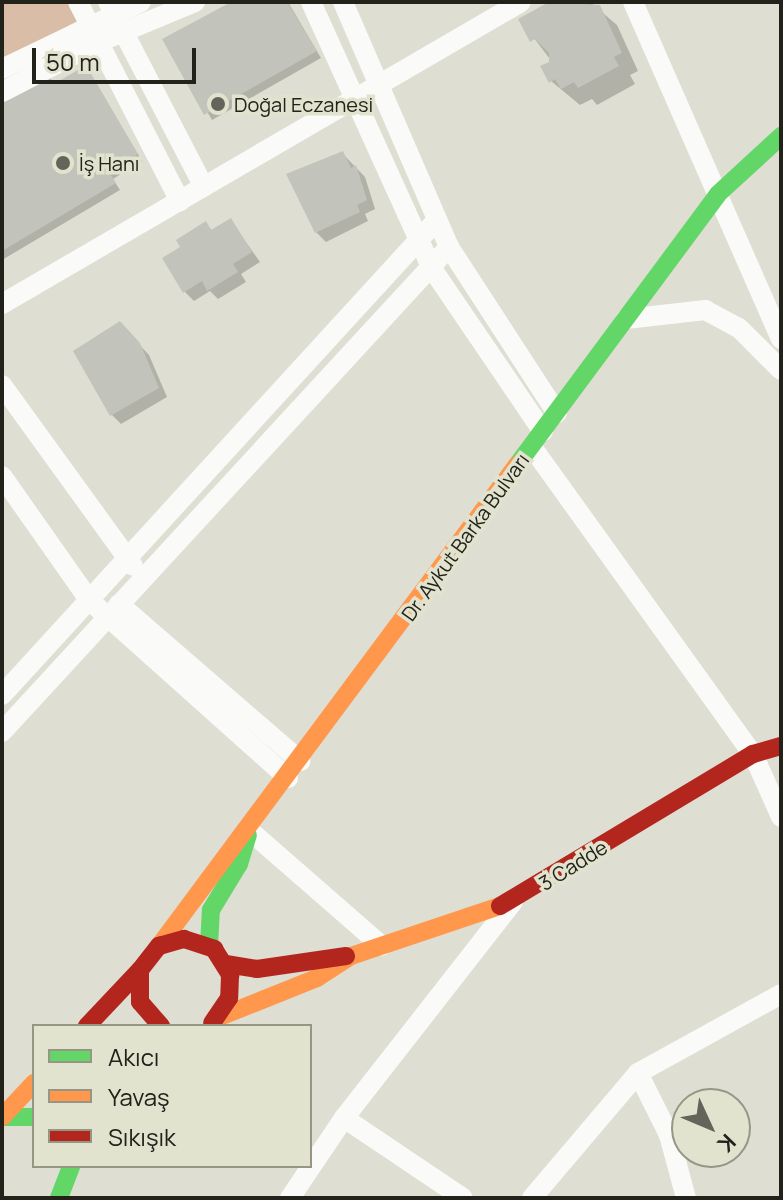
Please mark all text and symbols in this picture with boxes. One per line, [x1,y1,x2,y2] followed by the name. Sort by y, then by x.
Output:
[36,32,200,82] scale bar
[46,45,100,78] text: 50 m
[234,92,373,116] place label: Doğal Eczanesi
[209,95,227,113] marker: Doğal Eczanesi
[79,151,140,175] place label: İş Hanı
[54,154,72,172] marker: İş Hanı
[396,449,534,625] street label: Dr. Aykut Barka Bulvarı
[534,835,612,895] street label: 3 Cadde
[32,1024,312,1168] legend
[108,1040,159,1073] text: Akıcı
[108,1080,170,1113] text: Yavaş
[671,1088,751,1168] north arrow
[108,1120,176,1153] text: Sıkışık
[711,1128,743,1159] text: K

